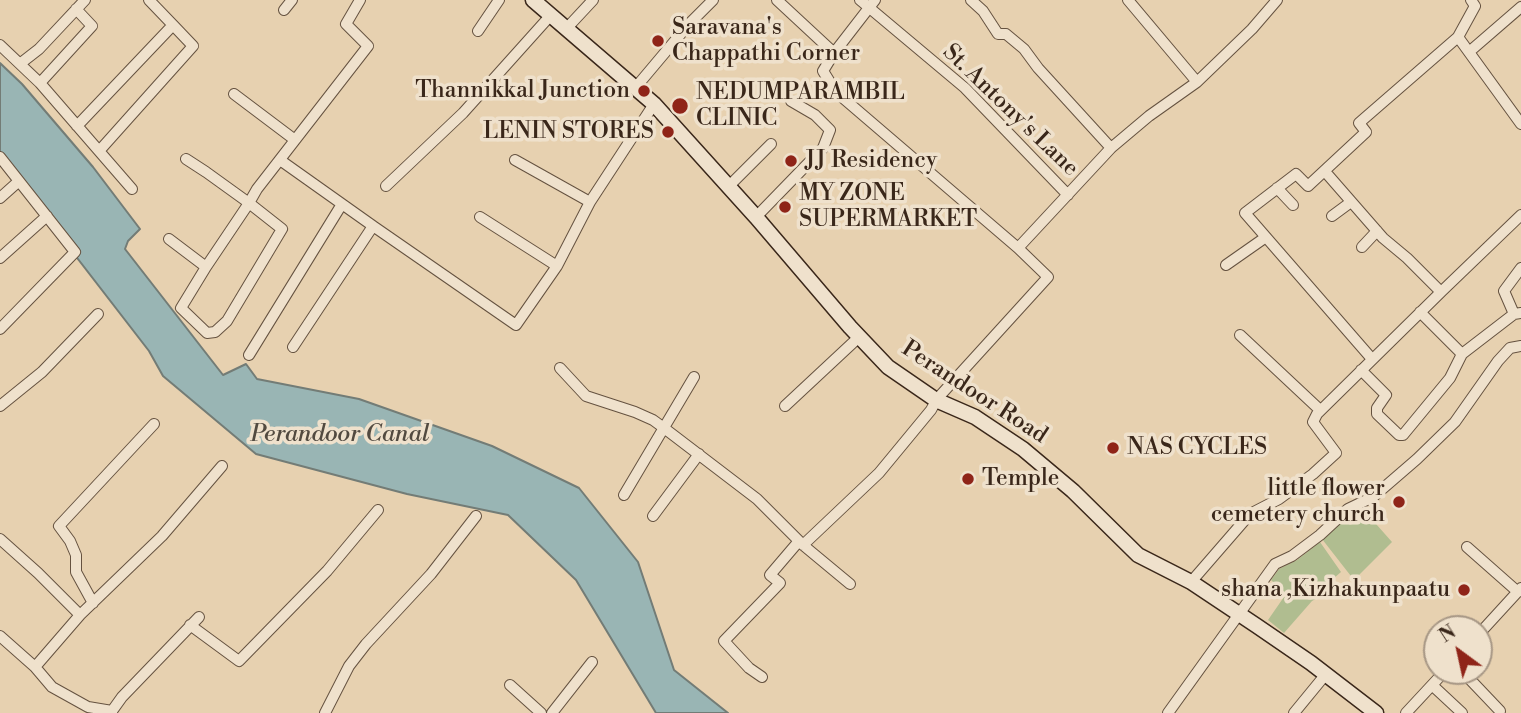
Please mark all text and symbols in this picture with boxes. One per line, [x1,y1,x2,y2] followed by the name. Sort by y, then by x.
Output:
[672,14,860,68] place label: Saravana's Chappathi Corner
[650,33,666,49] marker: Saravana's Chappathi Corner
[936,39,1084,183] street label: St. Antony's Lane
[415,77,630,105] place label: Thannikkal Junction
[696,79,905,133] place label: NEDUMPARAMBIL CLINIC
[636,83,652,99] marker: Thannikkal Junction
[670,96,690,116] marker: NEDUMPARAMBIL CLINIC
[483,118,654,146] place label: LENIN STORES
[660,124,676,140] marker: LENIN STORES
[805,147,937,175] place label: JJ Residency
[783,153,799,169] marker: JJ Residency
[799,180,977,234] place label: MY ZONE SUPERMARKET
[777,199,793,215] marker: MY ZONE SUPERMARKET
[896,336,1052,450] street label: Perandoor Road
[250,421,430,449] water label: Perandoor Canal
[1127,434,1267,462] place label: NAS CYCLES
[1105,440,1121,456] marker: NAS CYCLES
[982,465,1059,493] place label: Temple
[960,471,976,487] marker: Temple
[1211,475,1385,529] place label: little flower cemetery church
[1391,494,1407,510] marker: little flower cemetery church
[1221,576,1450,604] place label: shana ,Kizhakunpaatu
[1456,582,1472,598] marker: shana ,Kizhakunpaatu
[1423,615,1493,685] north arrow
[1435,620,1460,648] text: N

